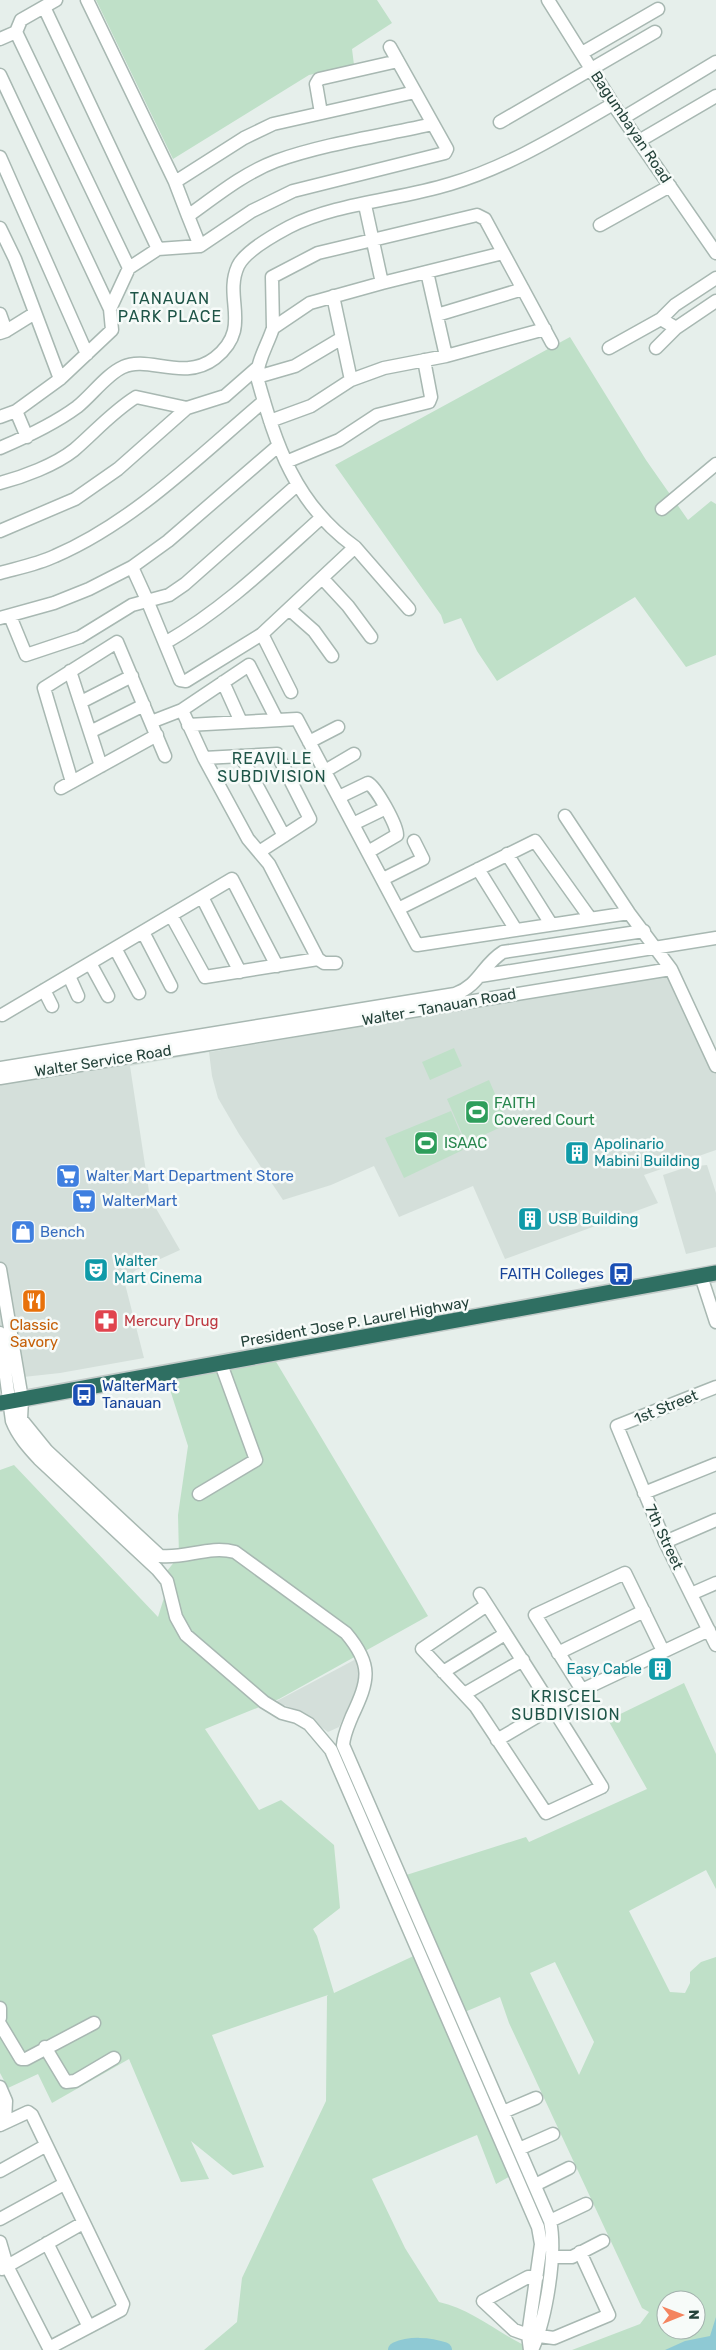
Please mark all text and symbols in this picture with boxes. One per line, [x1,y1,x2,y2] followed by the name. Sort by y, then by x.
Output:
[587,68,675,186] street label: Bagumbayan Road
[118,289,222,326] district label: TANAUAN PARK PLACE
[217,749,327,786] district label: REAVILLE SUBDIVISION
[361,985,517,1029] street label: Walter - Tanauan Road
[33,1041,173,1081] street label: Walter Service Road
[494,1094,595,1129] place label: FAITH Covered Court
[464,1099,490,1125] sports icon: FAITH Covered Court
[413,1130,439,1156] sports icon: ISAAC
[444,1134,487,1152] place label: ISAAC
[594,1135,700,1170] place label: Apolinario Mabini Building
[564,1140,590,1166] building icon: Apolinario Mabini Building
[55,1163,81,1189] supermarket icon: Walter Mart Department Store
[86,1167,294,1185] place label: Walter Mart Department Store
[71,1188,97,1214] supermarket icon: WalterMart
[102,1192,177,1210] place label: WalterMart
[517,1206,543,1232] building icon: USB Building
[548,1210,638,1228] place label: USB Building
[10,1219,36,1245] shop icon: Bench
[40,1223,85,1241] place label: Bench
[114,1252,202,1287] place label: Walter Mart Cinema
[83,1257,109,1283] theatre icon: Walter Mart Cinema
[608,1261,634,1287] bus stop icon: FAITH Colleges
[499,1265,604,1283] place label: FAITH Colleges
[21,1288,47,1314] restaurant icon: Classic Savory
[239,1293,471,1351] street label: President Jose P. Laurel Highway
[93,1308,119,1334] pharmacy icon: Mercury Drug
[124,1312,218,1330] place label: Mercury Drug
[9,1316,59,1351] place label: Classic Savory
[102,1377,177,1412] place label: WalterMart Tanauan
[71,1382,97,1408] bus stop icon: WalterMart Tanauan
[632,1386,701,1428] street label: 1st Street
[641,1502,687,1573] street label: 7th Street
[647,1656,673,1682] building icon: Easy Cable
[566,1660,642,1678] place label: Easy Cable
[511,1687,621,1724] district label: KRISCEL SUBDIVISION
[656,2290,706,2340] north arrow
[685,2310,702,2320] text: N

